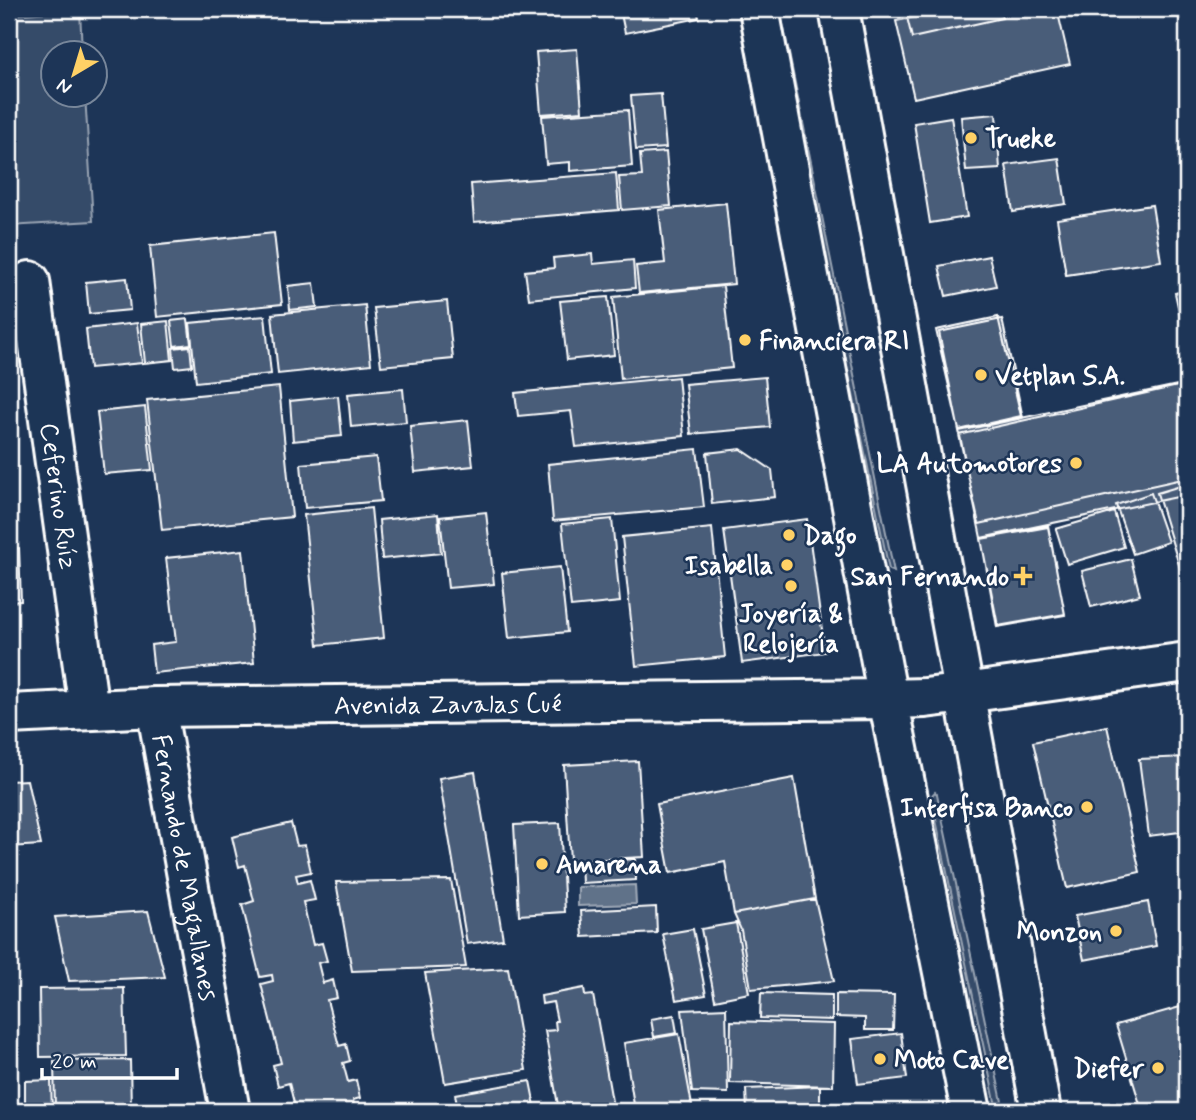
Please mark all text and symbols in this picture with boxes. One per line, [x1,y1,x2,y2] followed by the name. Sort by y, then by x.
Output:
[38,38,108,108] north arrow
[52,72,77,100] text: N
[985,123,1056,157] place label: Trueke
[963,130,979,146] marker: Trueke
[759,325,909,359] place label: Financiera RI
[737,332,753,348] marker: Financiera RI
[995,360,1125,394] place label: Vetplan S.A.
[973,367,989,383] marker: Vetplan S.A.
[31,421,84,572] street label: Ceferino Ruíz
[877,448,1062,482] place label: LA Automotores
[1068,455,1084,471] marker: LA Automotores
[803,520,857,557] place label: Dago
[781,527,797,543] marker: Dago
[684,550,773,584] place label: Isabella
[779,557,795,573] marker: Isabella
[851,561,1009,595] place label: San Fernando
[1015,568,1031,584] marker: San Fernando
[783,578,799,594] marker: Joyería & Relojería
[739,598,843,663] place label: Joyería & Relojería
[334,688,562,724] street label: Avenida Zavalas Cué
[142,732,224,1004] street label: Fernando de Magallanes
[900,792,1073,826] place label: Interfisa Banco
[1079,799,1095,815] marker: Interfisa Banco
[556,849,662,883] place label: Amarena
[534,856,550,872] marker: Amarena
[1017,916,1102,950] place label: Monzon
[1108,923,1124,939] marker: Monzon
[42,1036,177,1080] scale bar
[894,1044,1009,1078] place label: Moto Cave
[52,1048,97,1076] text: 20 m
[872,1051,888,1067] marker: Moto Cave
[1073,1053,1145,1087] place label: Diefer
[1150,1060,1166,1076] marker: Diefer

